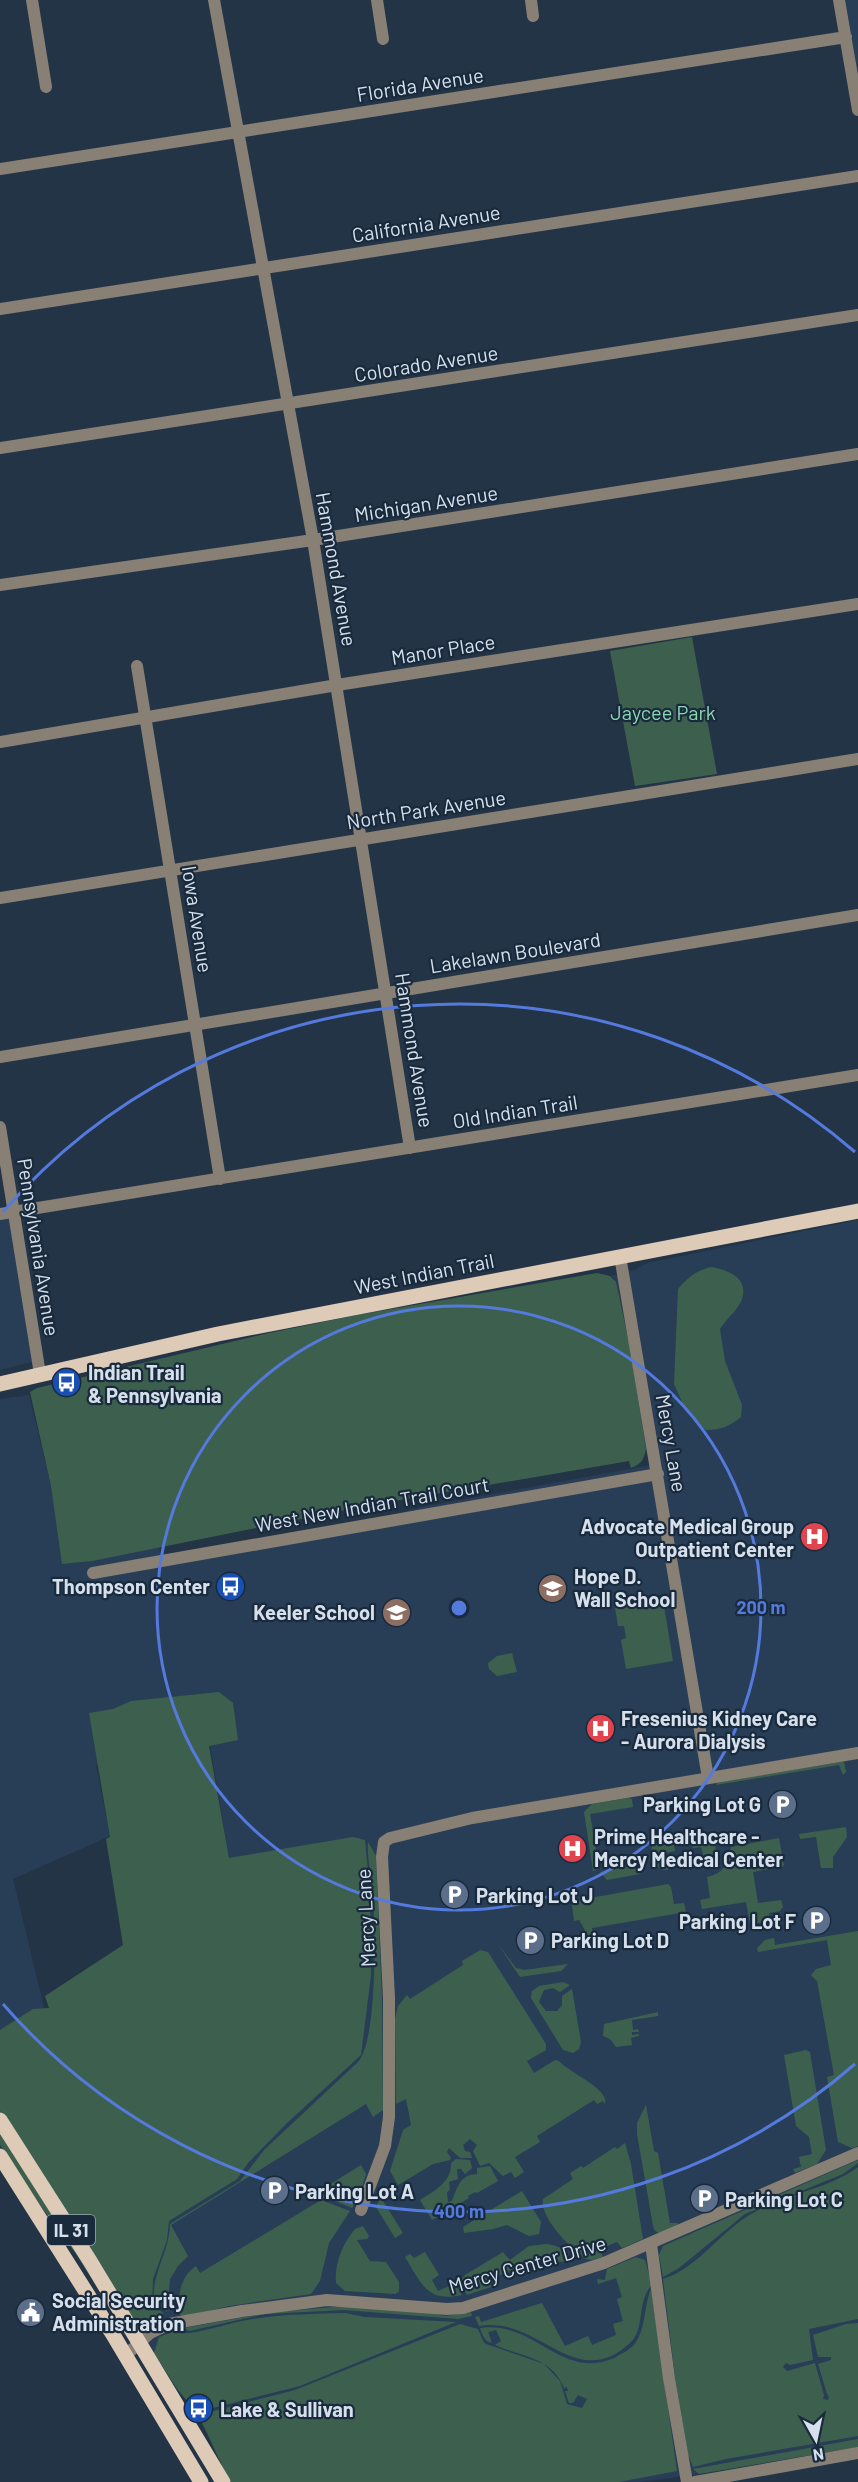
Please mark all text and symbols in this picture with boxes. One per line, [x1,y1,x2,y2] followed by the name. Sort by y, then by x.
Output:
[355,62,485,106] street label: Florida Avenue
[350,199,502,247] street label: California Avenue
[352,340,500,386] street label: Colorado Avenue
[353,480,499,526] street label: Michigan Avenue
[312,490,362,648] street label: Hammond Avenue
[389,629,497,669] street label: Manor Place
[610,700,716,724] park label: Jaycee Park
[345,785,507,833] street label: North Park Avenue
[178,864,218,974] street label: Iowa Avenue
[428,927,602,977] street label: Lakelawn Boulevard
[391,971,439,1129] street label: Hammond Avenue
[451,1089,579,1133] street label: Old Indian Trail
[13,1156,65,1338] street label: Pennsylvania Avenue
[352,1248,496,1298] street label: West Indian Trail
[88,1360,222,1407] place label: Indian Trail & Pennsylvania
[51,1367,83,1399] bus stop icon: Indian Trail & Pennsylvania
[652,1392,692,1494] street label: Mercy Lane
[253,1472,491,1536] street label: West New Indian Trail Court
[580,1514,794,1561] place label: Advocate Medical Group Outpatient Center
[799,1521,831,1553] hospital icon: Advocate Medical Group Outpatient Center
[574,1564,675,1611] place label: Hope D. Wall School
[215,1570,247,1602] bus stop icon: Thompson Center
[537,1572,569,1604] school or university icon: Hope D. Wall School
[52,1574,210,1598] place label: Thompson Center
[380,1596,412,1628] school or university icon: Keeler School
[736,1596,786,1618] text: 200 m
[449,1598,469,1618] centre of rings
[253,1600,375,1624] place label: Keeler School
[621,1706,817,1753] place label: Fresenius Kidney Care - Aurora Dialysis
[584,1713,616,1745] hospital icon: Fresenius Kidney Care - Aurora Dialysis
[766,1788,798,1820] parking icon: Parking Lot G
[643,1792,761,1816] place label: Parking Lot G
[594,1824,783,1871] place label: Prime Healthcare - Mercy Medical Center
[557,1832,589,1864] hospital icon: Prime Healthcare - Mercy Medical Center
[350,1868,380,1968] street label: Mercy Lane
[439,1879,471,1911] parking icon: Parking Lot J
[476,1883,593,1907] place label: Parking Lot J
[801,1905,833,1937] parking icon: Parking Lot F
[679,1909,796,1933] place label: Parking Lot F
[514,1924,546,1956] parking icon: Parking Lot D
[551,1928,669,1952] place label: Parking Lot D
[258,2175,290,2207] parking icon: Parking Lot A
[295,2179,414,2203] place label: Parking Lot A
[688,2183,720,2215] parking icon: Parking Lot C
[725,2187,843,2211] place label: Parking Lot C
[434,2200,484,2222] text: 400 m
[47,2215,95,2245] road number: IL 31
[445,2230,609,2298] street label: Mercy Center Drive
[52,2288,185,2335] place label: Social Security Administration
[15,2296,47,2328] public building icon: Social Security Administration
[183,2393,215,2425] bus stop icon: Lake & Sullivan
[220,2397,354,2421] place label: Lake & Sullivan
[786,2410,846,2470] north arrow
[812,2445,825,2466] text: N

